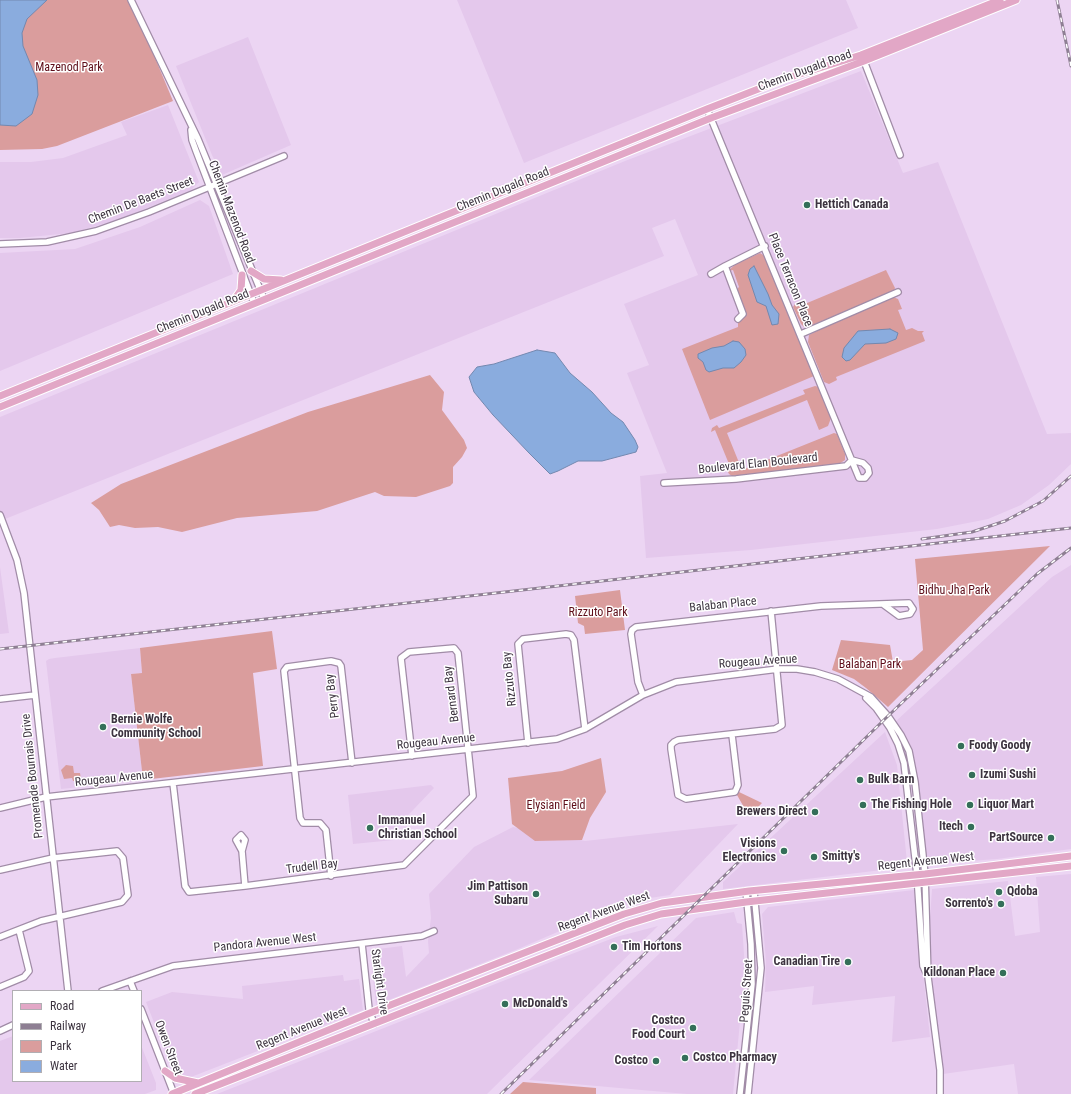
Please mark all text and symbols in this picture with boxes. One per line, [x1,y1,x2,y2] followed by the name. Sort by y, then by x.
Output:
[756,47,854,95] street label: Chemin Dugald Road
[35,61,103,75] park label: Mazenod Park
[205,159,257,265] street label: Chemin Mazenod Road
[455,165,551,215] street label: Chemin Dugald Road
[86,174,196,228] street label: Chemin De Baets Street
[815,198,888,212] place label: Hettich Canada
[802,200,812,210] marker: Hettich Canada
[765,231,815,329] street label: Place Terracon Place
[155,287,251,337] street label: Chemin Dugald Road
[698,451,818,477] street label: Boulevard Elan Boulevard
[918,584,990,598] park label: Bidhu Jha Park
[689,594,757,616] street label: Balaban Place
[568,606,628,620] park label: Rizzuto Park
[500,651,520,707] street label: Rizzuto Bay
[718,652,798,672] street label: Rougeau Avenue
[839,658,901,672] park label: Balaban Park
[441,665,463,723] street label: Bernard Bay
[323,673,343,719] street label: Perry Bay
[19,713,47,839] street label: Promenade Bournais Drive
[111,713,201,741] place label: Bernie Wolfe Community School
[98,722,108,732] marker: Bernie Wolfe Community School
[396,731,476,753] street label: Rougeau Avenue
[969,739,1031,753] place label: Foody Goody
[956,741,966,751] marker: Foody Goody
[74,768,154,790] street label: Rougeau Avenue
[980,768,1036,782] place label: Izumi Sushi
[967,770,977,780] marker: Izumi Sushi
[868,773,914,787] place label: Bulk Barn
[855,775,865,785] marker: Bulk Barn
[871,798,952,812] place label: The Fishing Hole
[978,798,1034,812] place label: Liquor Mart
[526,799,586,813] park label: Elysian Field
[858,800,868,810] marker: The Fishing Hole
[965,800,975,810] marker: Liquor Mart
[737,805,807,819] place label: Brewers Direct
[810,807,820,817] marker: Brewers Direct
[378,814,457,842] place label: Immanuel Christian School
[939,820,963,834] place label: Itech
[966,822,976,832] marker: Itech
[365,823,375,833] marker: Immanuel Christian School
[989,831,1043,845] place label: PartSource
[1046,833,1056,843] marker: PartSource
[723,837,776,865] place label: Visions Electronics
[779,846,789,856] marker: Visions Electronics
[822,850,860,864] place label: Smitty's
[877,850,975,874] street label: Regent Avenue West
[809,852,819,862] marker: Smitty's
[285,857,339,877] street label: Trudell Bay
[467,880,528,908] place label: Jim Pattison Subaru
[1007,885,1038,899] place label: Qdoba
[994,887,1004,897] marker: Qdoba
[531,889,541,899] marker: Jim Pattison Subaru
[556,889,652,935] street label: Regent Avenue West
[945,897,993,911] place label: Sorrento's
[996,899,1006,909] marker: Sorrento's
[213,930,317,956] street label: Pandora Avenue West
[622,940,682,954] place label: Tim Hortons
[609,942,619,952] marker: Tim Hortons
[367,948,391,1016] street label: Starlight Drive
[774,955,840,969] place label: Canadian Tire
[843,957,853,967] marker: Canadian Tire
[738,959,756,1023] street label: Peguis Street
[923,966,995,980] place label: Kildonan Place
[998,968,1008,978] marker: Kildonan Place
[12,990,142,1082] legend
[513,997,568,1011] place label: McDonald's
[50,999,74,1013] text: Road
[500,999,510,1009] marker: McDonald's
[255,1004,349,1054] street label: Regent Avenue West
[632,1014,685,1042] place label: Costco Food Court
[50,1019,86,1033] text: Railway
[151,1019,185,1077] street label: Owen Street
[688,1023,698,1033] marker: Costco Food Court
[50,1039,71,1053] text: Park
[693,1051,777,1065] place label: Costco Pharmacy
[680,1053,690,1063] marker: Costco Pharmacy
[615,1054,648,1068] place label: Costco
[651,1056,661,1066] marker: Costco
[50,1059,78,1073] text: Water

